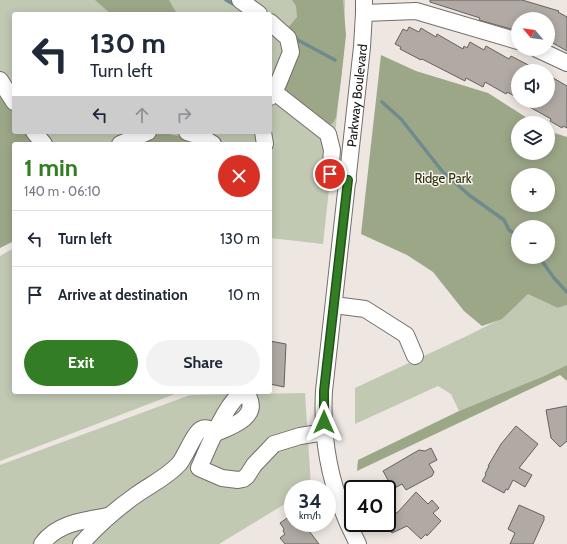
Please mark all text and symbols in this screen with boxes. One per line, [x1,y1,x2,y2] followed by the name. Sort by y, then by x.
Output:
[511,12,555,56] north arrow
[511,12,555,264] map controls
[90,26,166,60] text: 130 m
[24,28,76,80] icon: left
[343,43,370,148] street label: Parkway Boulevard
[90,60,153,82] text: Turn left
[511,64,555,108] button: sound
[89,104,111,126] icon: left
[131,104,153,126] icon: ahead
[173,104,195,126] icon: right
[511,116,555,160] button: layers
[24,153,78,182] text: 1 min
[218,155,260,197] button: close
[313,157,347,191] pin
[319,163,341,185] icon: arrive
[511,168,555,212] button: +
[414,170,472,186] park label: Ridge Park
[24,183,101,199] text: 140 m · 06:10
[511,220,555,264] button: −
[24,228,46,250] icon: left
[58,230,112,248] text: Turn left
[220,230,260,248] text: 130 m
[24,284,46,306] icon: arrive
[58,286,188,304] text: Arrive at destination
[228,286,260,304] text: 10 m
[24,340,138,386] button: Exit
[146,340,260,386] button: Share
[303,401,345,443] position arrow
[344,480,396,532] speed limit sign: 40
[298,489,322,513] text: 34
[299,509,321,522] text: km/h

